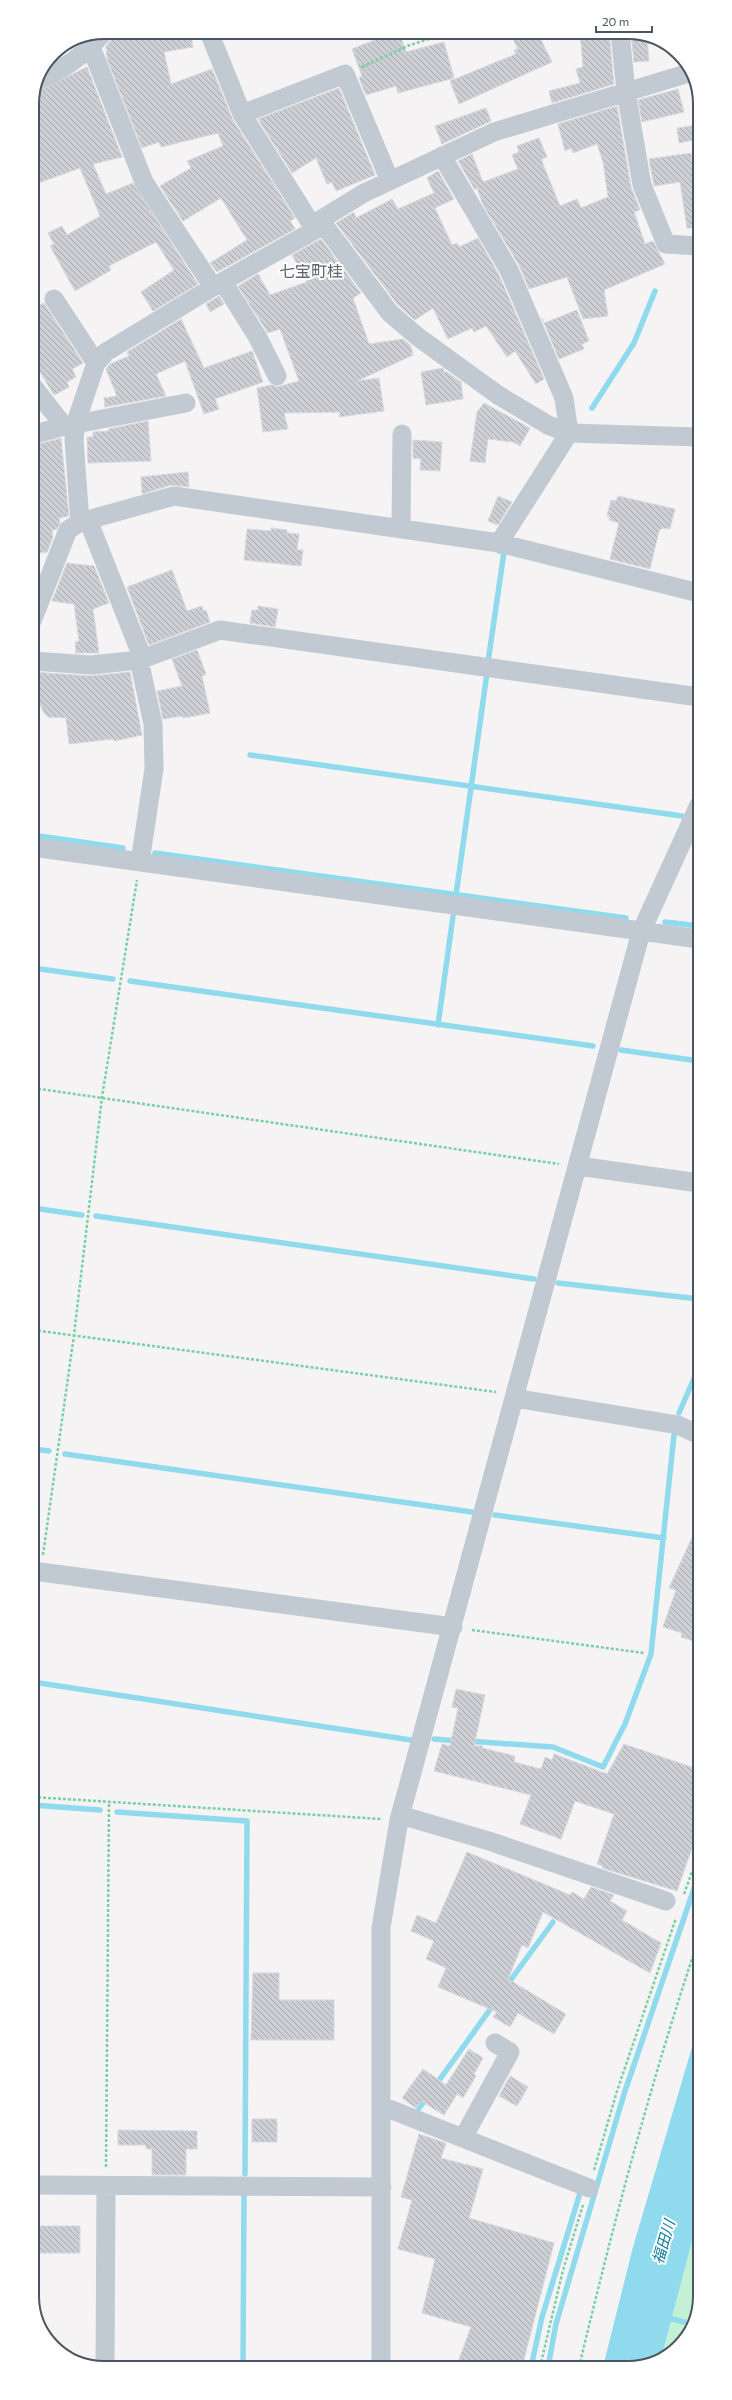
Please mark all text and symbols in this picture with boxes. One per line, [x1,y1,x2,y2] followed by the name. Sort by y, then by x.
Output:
[596,8,652,34] scale bar
[602,14,629,28] text: 20 m
[279,261,343,280] district label: 七宝町桂
[648,2216,678,2266] water label: 福田川

